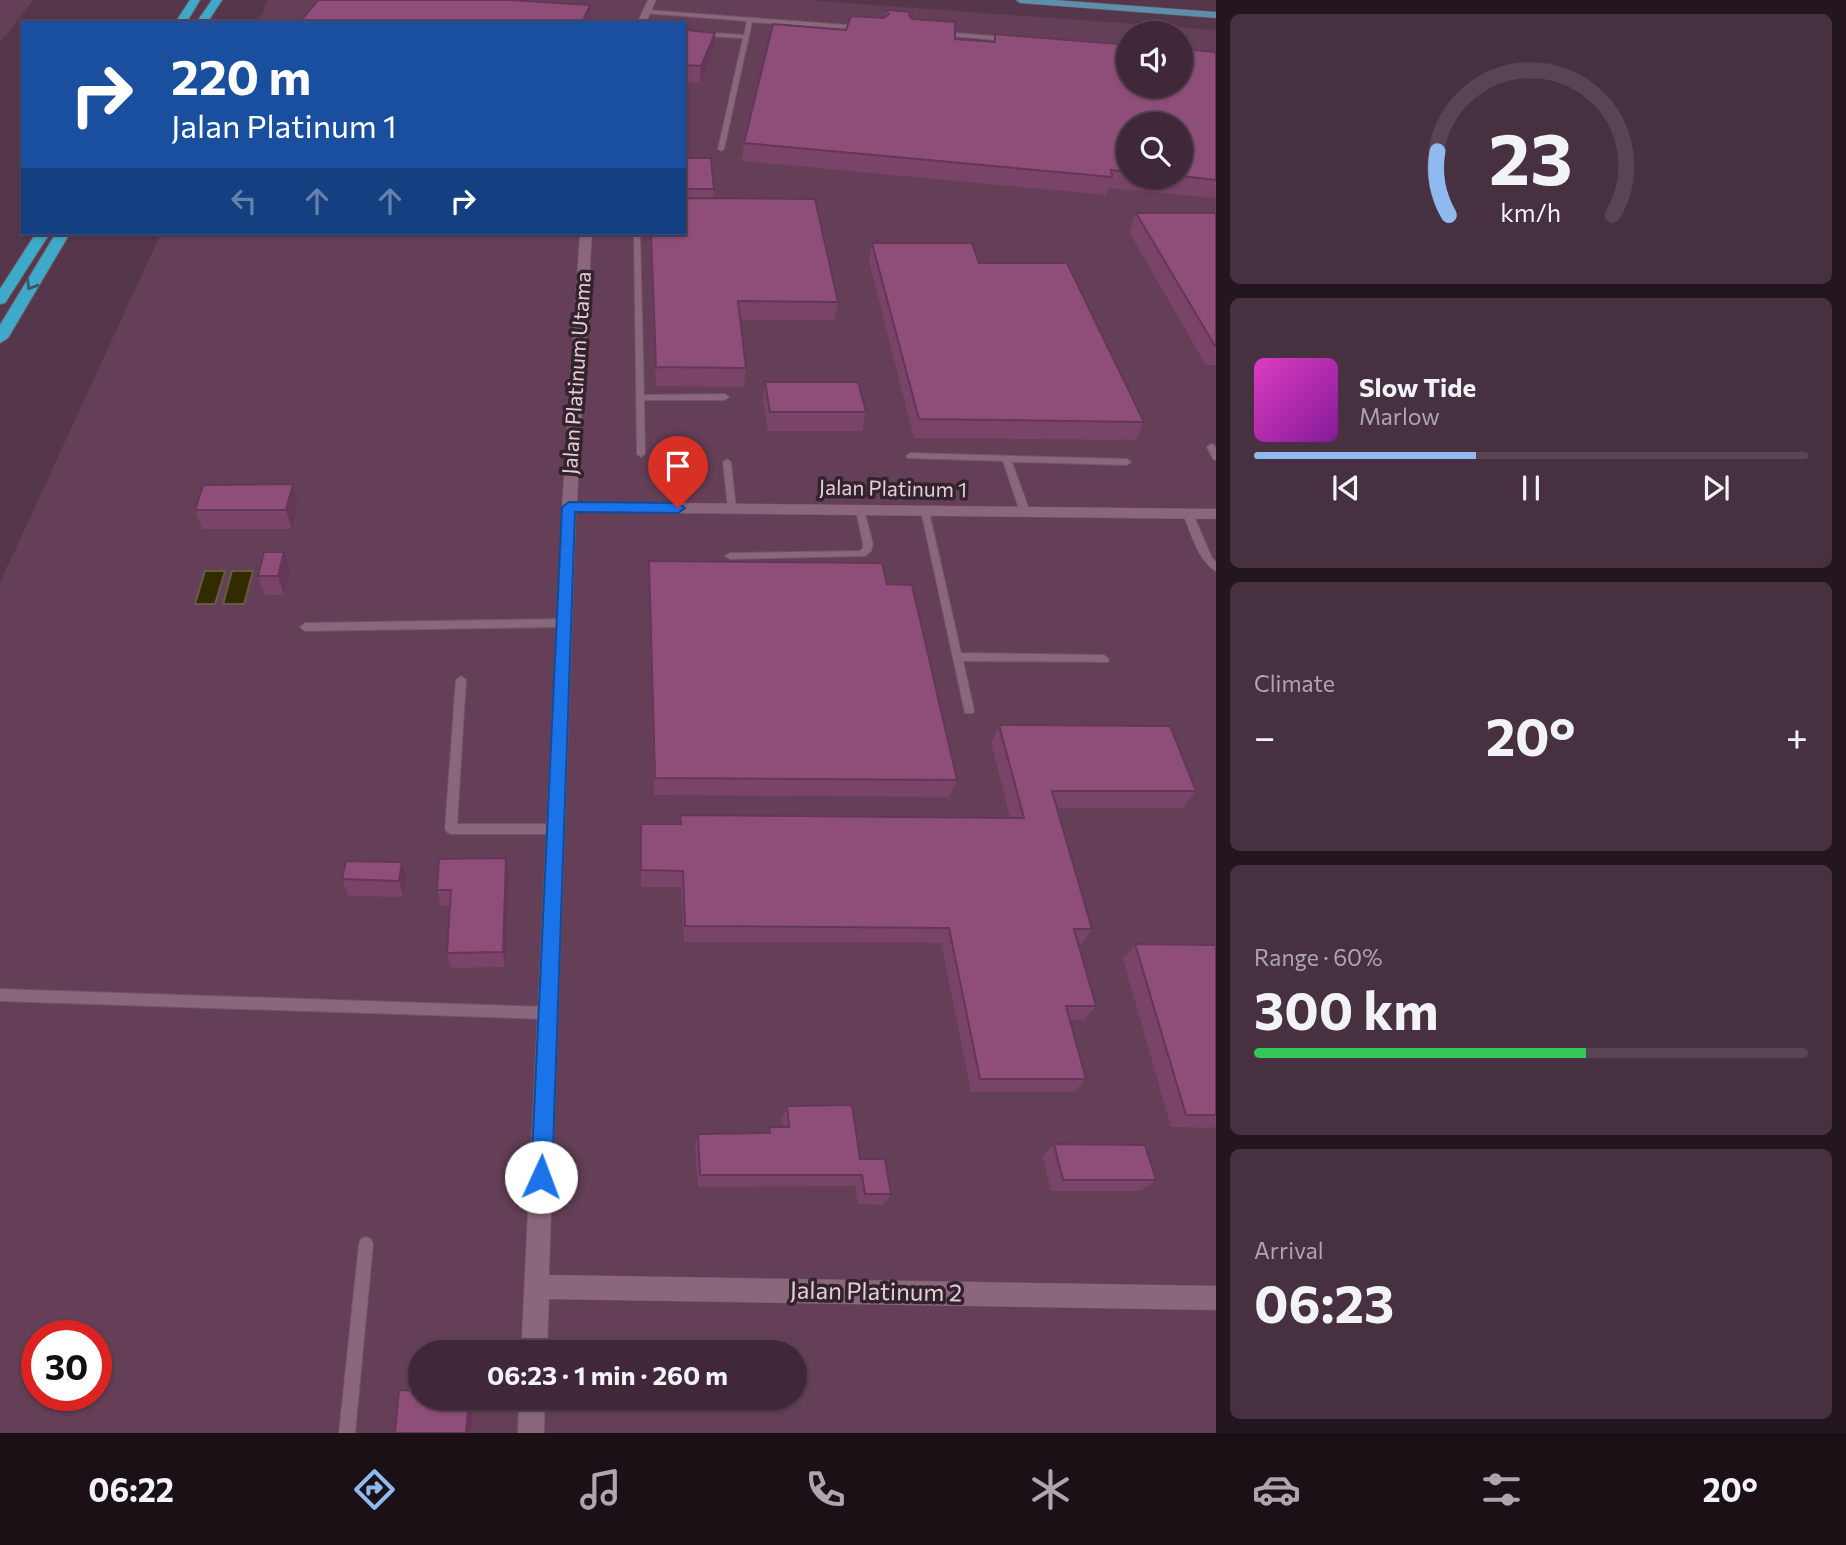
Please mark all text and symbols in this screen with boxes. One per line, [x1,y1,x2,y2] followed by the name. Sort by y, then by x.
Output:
[1116,21,1193,189] map controls
[1116,21,1193,98] button: sound
[171,45,311,105] text: 220 m
[56,49,147,140] icon: right
[171,105,397,145] text: Jalan Platinum 1
[1489,111,1573,200] text: 23
[1116,112,1193,189] button: search
[225,182,263,220] icon: left
[298,182,336,220] icon: ahead
[371,182,409,220] icon: ahead
[444,182,482,220] icon: right
[1501,197,1561,227] text: km/h
[556,271,595,475] street label: Jalan Platinum Utama
[26,277,39,290] one-way arrow
[1359,371,1476,402] text: Slow Tide
[1359,402,1440,430] text: Marlow
[648,436,708,508] pin
[659,447,697,485] icon: arrive
[1327,469,1365,507] icon: previous
[1512,469,1550,507] icon: pause
[1697,469,1735,507] icon: next
[819,474,967,501] street label: Jalan Platinum 1
[1254,669,1335,697] text: Climate
[1486,703,1576,767] text: 20°
[1254,712,1276,759] text: −
[1786,712,1808,759] text: +
[1254,943,1382,971] text: Range · 60%
[1254,977,1439,1041] text: 300 km
[504,1140,578,1214] position arrow
[1254,1236,1324,1264] text: Arrival
[1254,1270,1394,1334] text: 06:23
[790,1274,962,1307] street label: Jalan Platinum 2
[21,1320,112,1411] speed limit sign: 30
[487,1359,728,1390] text: 06:23 · 1 min · 260 m
[350,1465,399,1514] icon: directions
[576,1465,625,1514] icon: music
[801,1465,850,1514] icon: phone
[1026,1465,1075,1514] icon: climate
[1252,1465,1301,1514] icon: car
[1477,1465,1526,1514] icon: filters
[88,1469,174,1509] text: 06:22
[1702,1469,1758,1509] text: 20°

